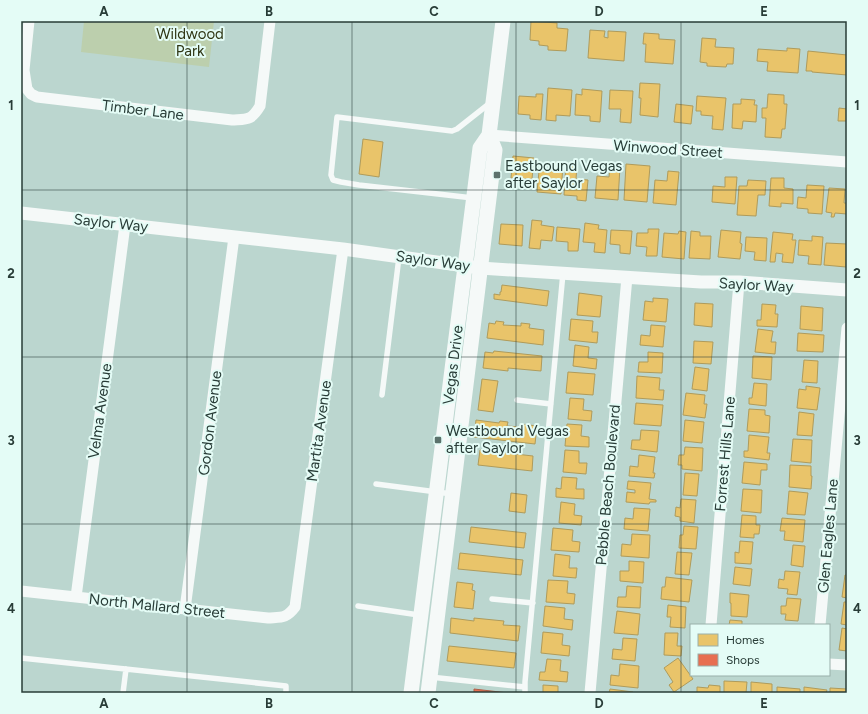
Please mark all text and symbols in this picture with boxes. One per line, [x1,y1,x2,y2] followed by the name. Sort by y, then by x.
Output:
[99,4,109,19] text: A
[265,4,273,19] text: B
[429,4,439,19] text: C
[594,4,604,19] text: D
[760,4,768,19] text: E
[156,25,224,60] park label: Wildwood Park
[101,96,185,124] street label: Timber Lane
[8,98,14,113] text: 1
[854,98,860,113] text: 1
[613,136,724,162] street label: Winwood Street
[505,157,622,192] place label: Eastbound Vegas after Saylor
[492,170,502,180] marker: Eastbound Vegas after Saylor
[73,210,149,236] street label: Saylor Way
[395,247,471,275] street label: Saylor Way
[7,266,15,281] text: 2
[853,266,861,281] text: 2
[718,274,794,296] street label: Saylor Way
[439,324,467,406] street label: Vegas Drive
[84,362,116,460] street label: Velma Avenue
[195,370,225,476] street label: Gordon Avenue
[303,379,335,483] street label: Martita Avenue
[711,396,739,512] street label: Forrest Hills Lane
[592,404,624,566] street label: Pebble Beach Boulevard
[446,422,569,457] place label: Westbound Vegas after Saylor
[7,433,15,448] text: 3
[853,433,861,448] text: 3
[433,435,443,445] marker: Westbound Vegas after Saylor
[814,478,842,594] street label: Glen Eagles Lane
[88,590,227,622] street label: North Mallard Street
[7,601,15,616] text: 4
[853,601,861,616] text: 4
[690,624,830,676] legend
[726,633,765,647] text: Homes
[726,653,760,667] text: Shops
[99,696,109,711] text: A
[265,696,273,711] text: B
[429,696,439,711] text: C
[594,696,604,711] text: D
[760,696,768,711] text: E

